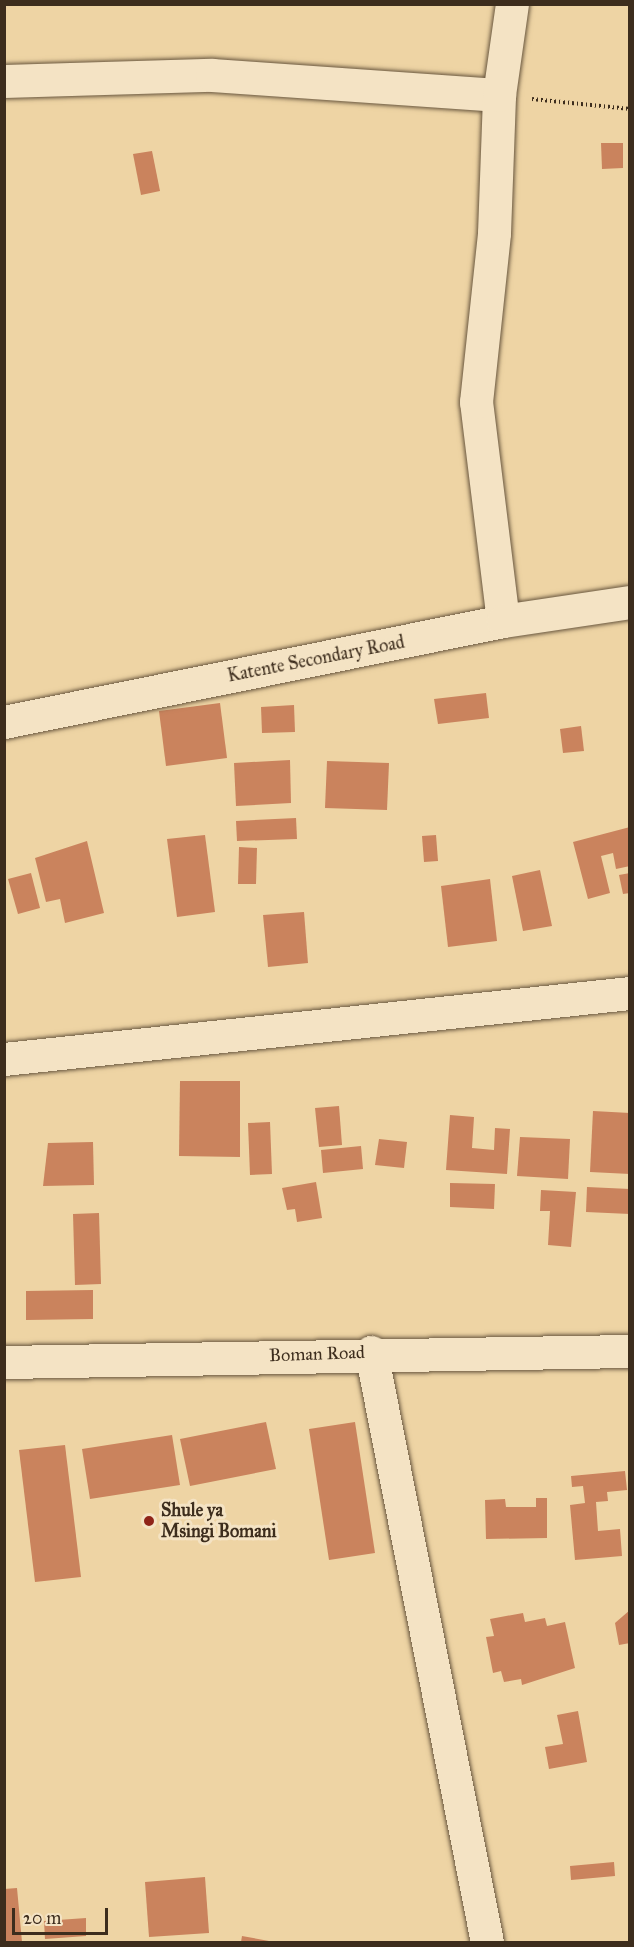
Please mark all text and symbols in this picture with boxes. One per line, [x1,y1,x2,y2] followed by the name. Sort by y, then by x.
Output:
[226,631,406,687] street label: Katente Secondary Road
[269,1342,365,1366] street label: Boman Road
[161,1500,276,1543] place label: Shule ya Msingi Bomani
[142,1514,156,1528] marker: Shule ya Msingi Bomani
[15,1896,111,1934] scale bar
[23,1907,61,1929] text: 20 m

